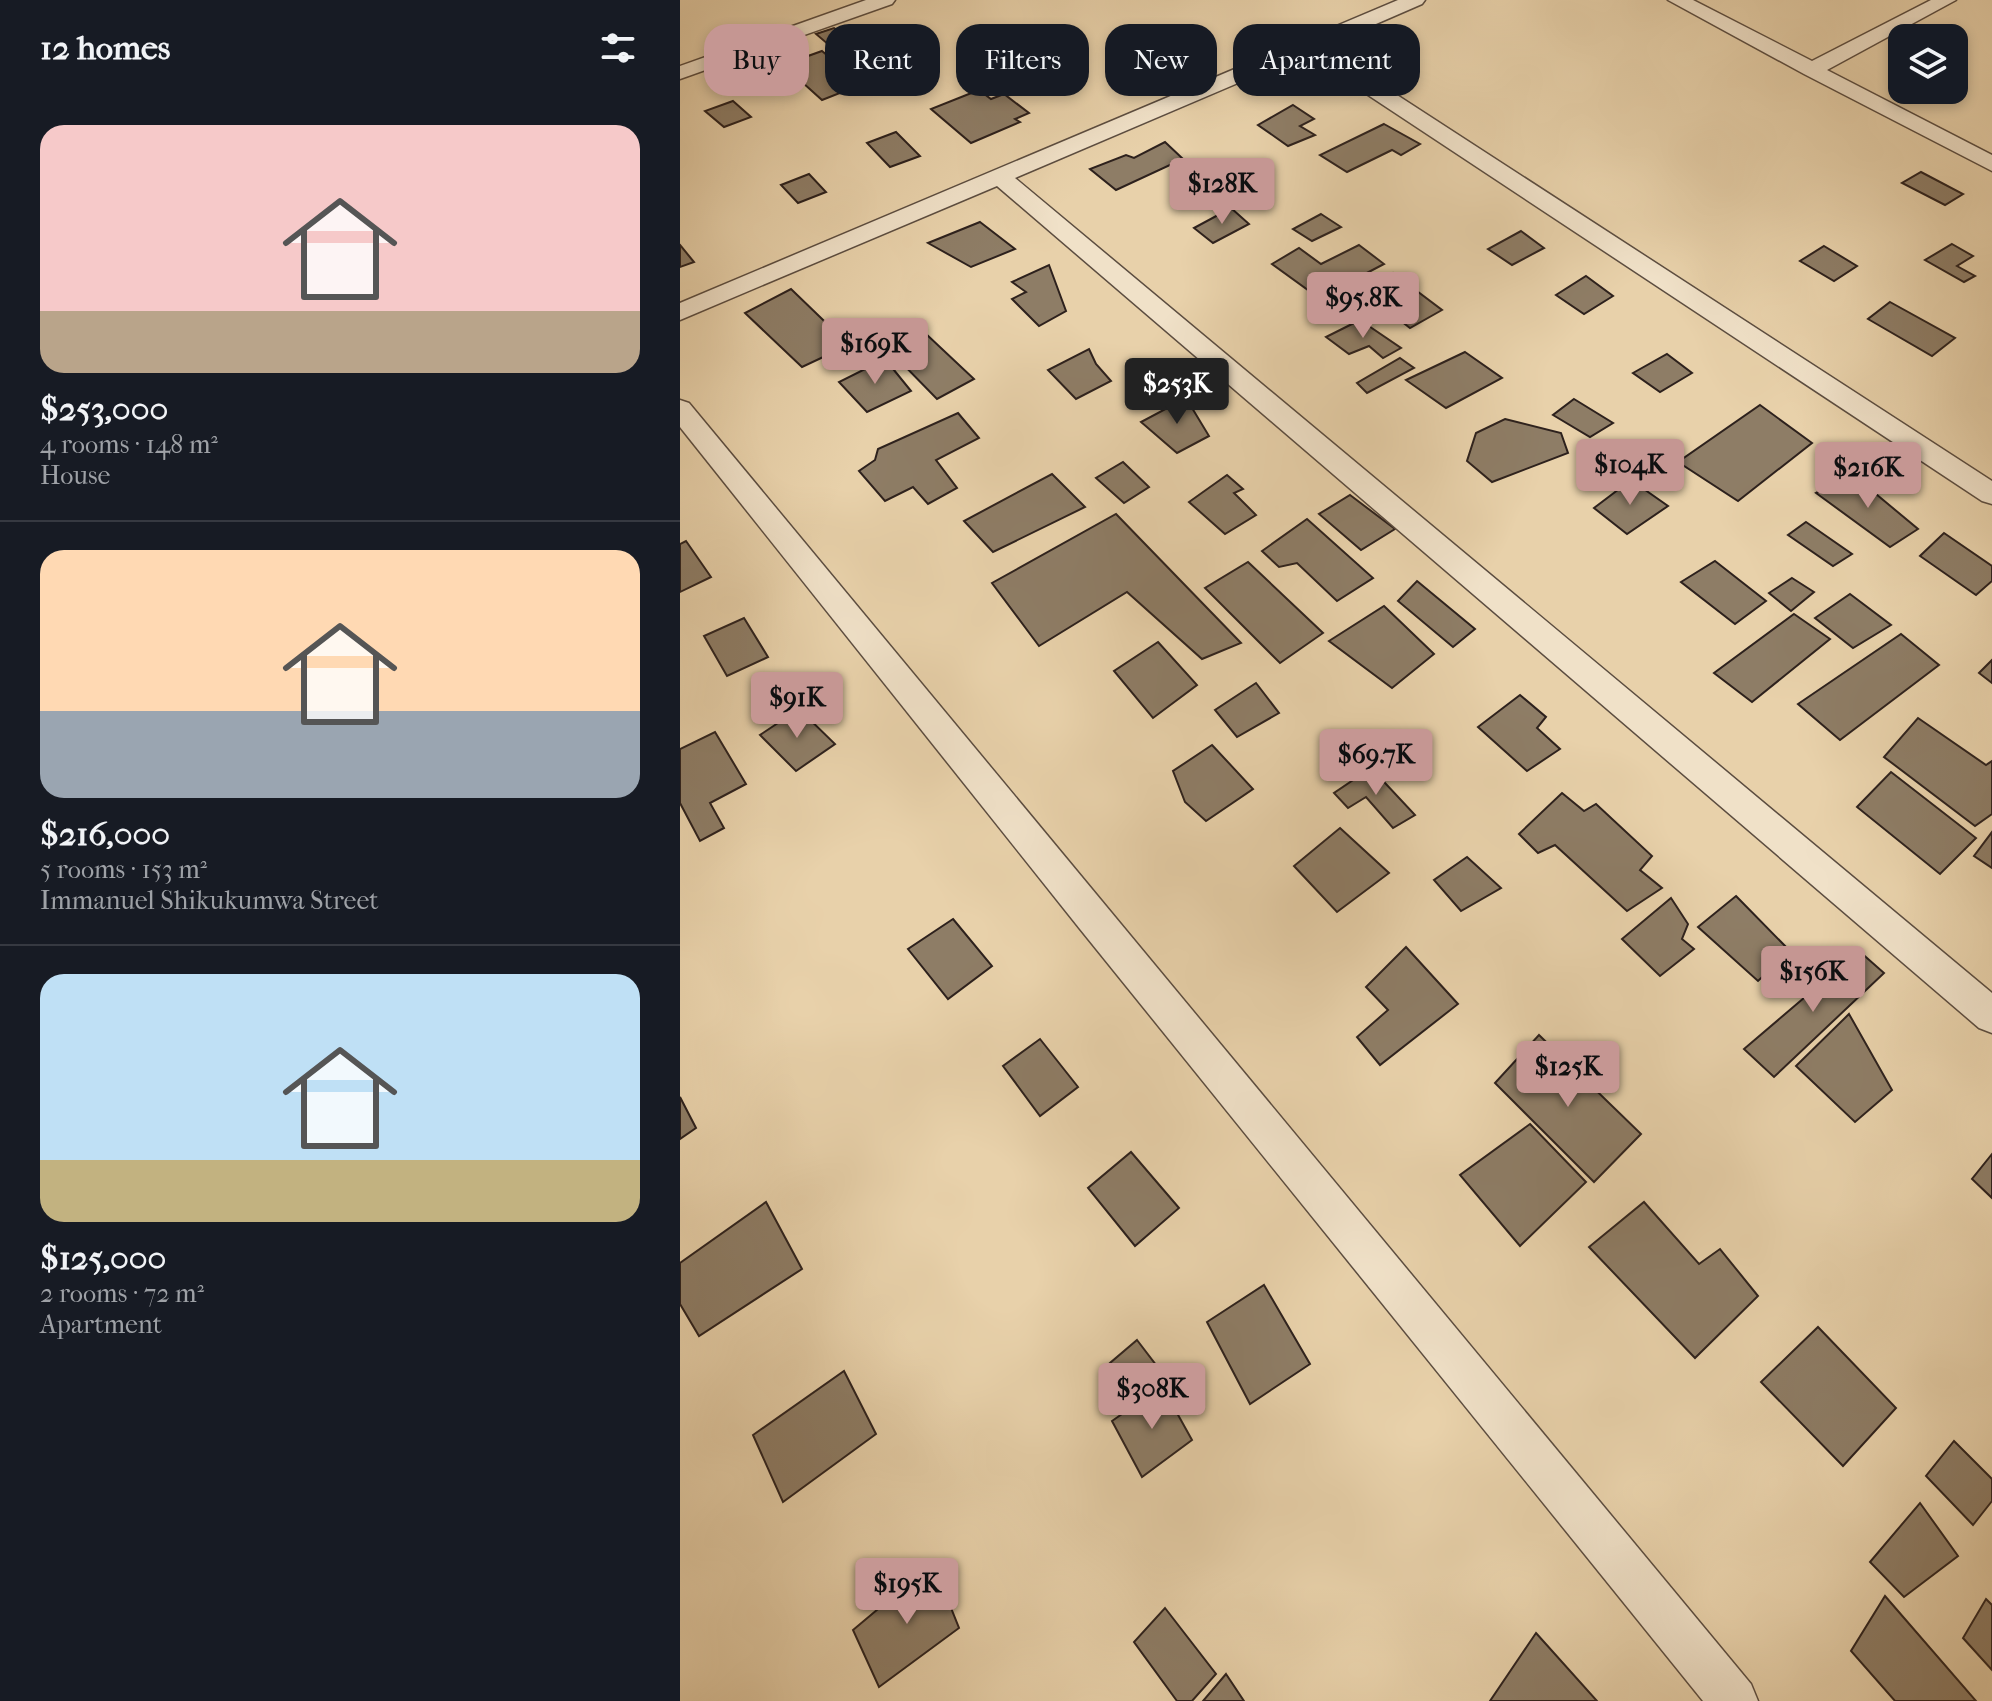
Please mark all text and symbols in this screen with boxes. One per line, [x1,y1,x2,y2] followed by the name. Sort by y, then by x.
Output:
[704,24,809,96] chip: Buy
[825,24,940,96] chip: Rent
[956,24,1089,96] chip: Filters
[1105,24,1217,96] chip: New
[1233,24,1420,96] chip: Apartment
[1888,24,1968,104] map controls
[1888,24,1968,104] button: layers
[596,26,640,70] icon: filters
[40,28,170,68] text: 12 homes
[1166,158,1278,226] pin: $128K
[1188,168,1256,199] text: $128K
[268,177,412,321] icon: home
[1298,272,1428,340] pin: $95.8K
[1325,282,1401,313] text: $95.8K
[819,318,931,386] pin: $169K
[840,328,910,359] text: $169K
[1121,358,1233,426] pin: $253K
[1143,368,1211,399] text: $253K
[40,389,168,429] text: $253,000
[40,429,218,460] text: 4 rooms · 148 m²
[1574,439,1686,507] pin: $104K
[1812,442,1924,510] pin: $216K
[1594,449,1666,480] text: $104K
[1833,452,1903,483] text: $216K
[40,460,110,491] text: House
[268,602,412,746] icon: home
[750,672,844,740] pin: $91K
[769,682,825,713] text: $91K
[1311,729,1441,797] pin: $69.7K
[1337,739,1415,770] text: $69.7K
[40,814,170,854] text: $216,000
[40,854,207,885] text: 5 rooms · 153 m²
[40,885,379,916] text: Immanuel Shikukumwa Street
[1757,946,1869,1014] pin: $156K
[1779,956,1847,987] text: $156K
[268,1026,412,1170] icon: home
[1512,1041,1624,1109] pin: $125K
[1534,1051,1602,1082] text: $125K
[40,1238,166,1278] text: $125,000
[40,1278,204,1309] text: 2 rooms · 72 m²
[40,1309,162,1340] text: Apartment
[1096,1363,1208,1431] pin: $308K
[1116,1373,1188,1404] text: $308K
[851,1558,963,1626] pin: $195K
[873,1568,941,1599] text: $195K

